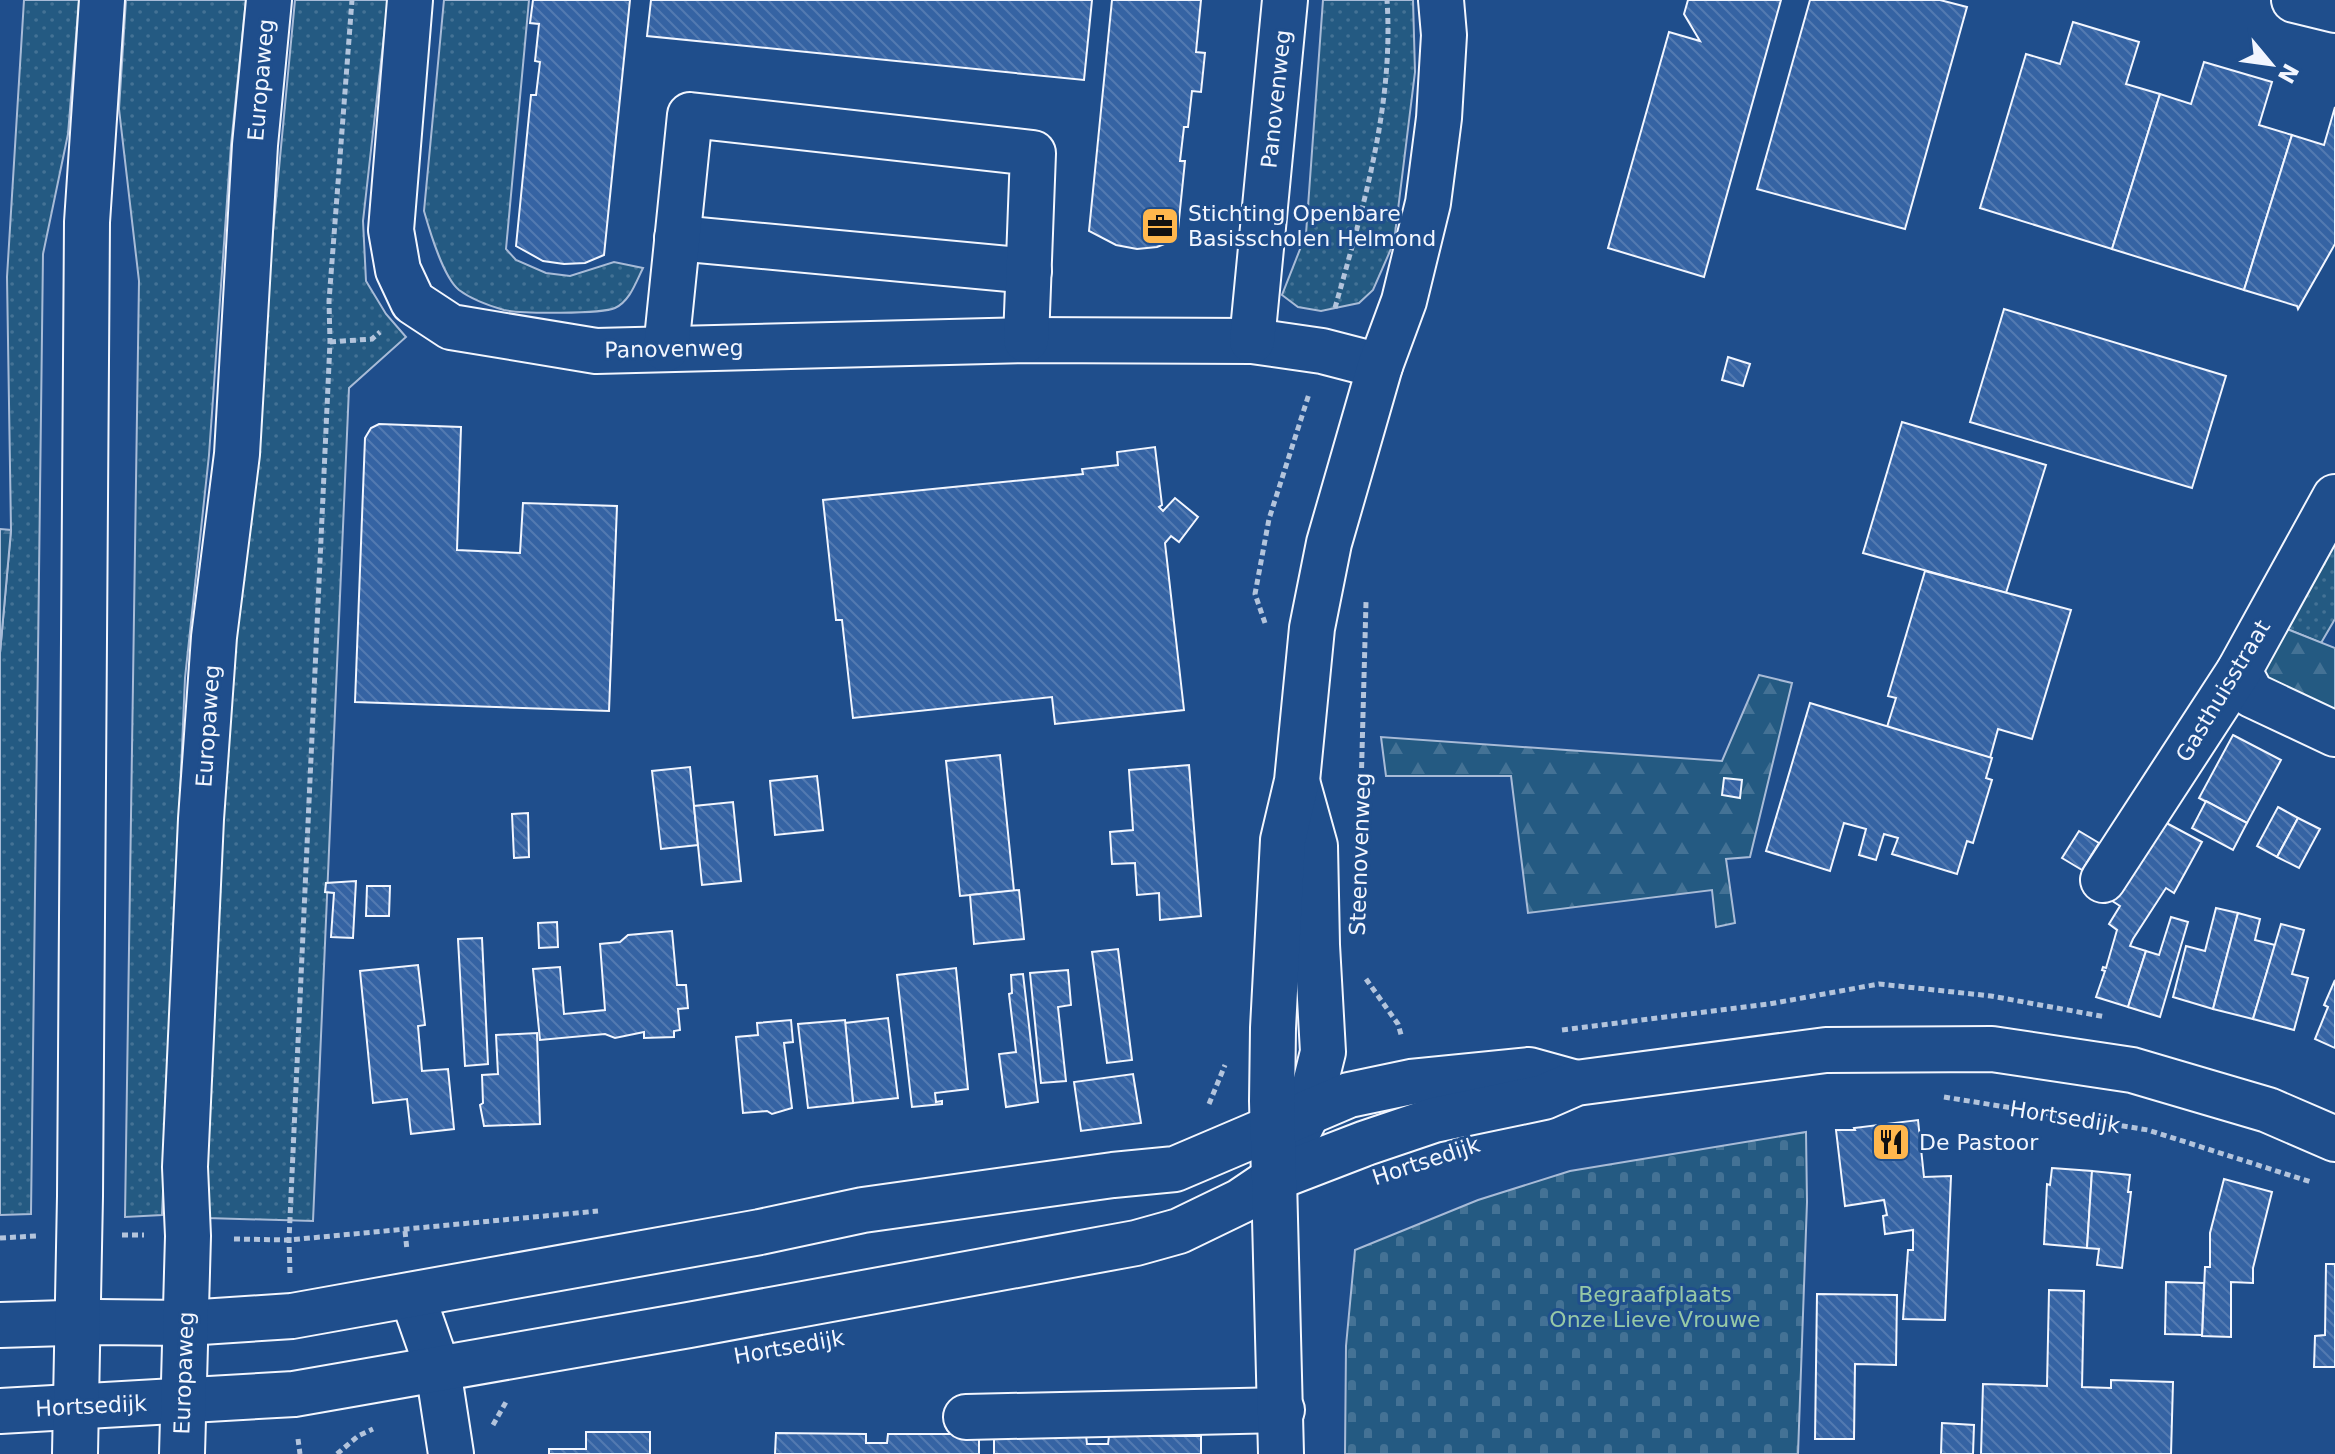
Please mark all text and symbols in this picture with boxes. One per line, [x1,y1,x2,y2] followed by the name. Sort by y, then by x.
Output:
[243,18,279,142] street label: Europaweg
[2231,24,2311,104] north arrow
[1256,28,1296,170] street label: Panovenweg
[2273,59,2303,88] text: N
[1188,201,1436,251] place label: Stichting Openbare Basisscholen Helmond
[1139,205,1181,247] office icon: Stichting Openbare Basisscholen Helmond
[604,335,744,363] street label: Panovenweg
[2171,615,2275,766] street label: Gasthuisstraat
[191,664,225,788] street label: Europaweg
[1345,772,1375,936] street label: Steenovenweg
[2008,1096,2122,1138] street label: Hortsedijk
[1870,1121,1912,1163] restaurant icon: De Pastoor
[1919,1130,2039,1155] place label: De Pastoor
[1369,1132,1483,1190] street label: Hortsedijk
[1549,1282,1761,1332] park label: Begraafplaats Onze Lieve Vrouwe
[169,1311,199,1435] street label: Europaweg
[732,1325,846,1369] street label: Hortsedijk
[35,1391,148,1421] street label: Hortsedijk

